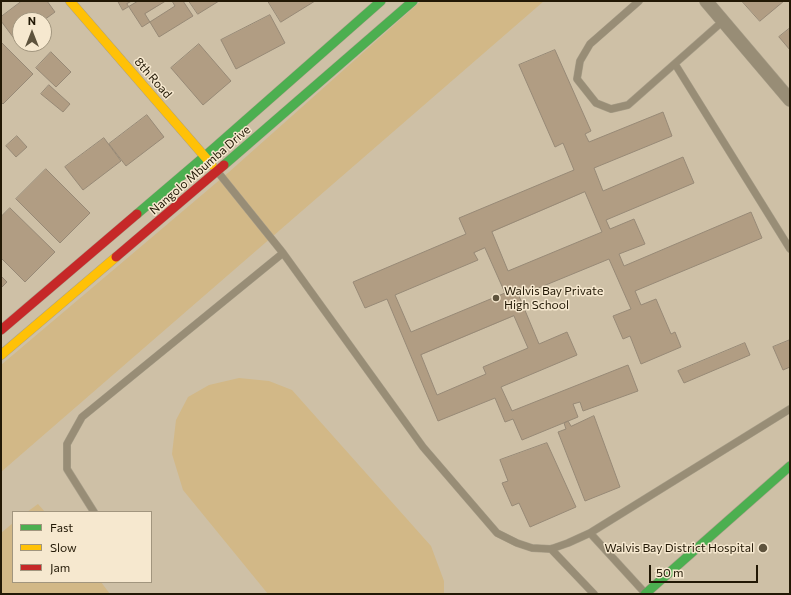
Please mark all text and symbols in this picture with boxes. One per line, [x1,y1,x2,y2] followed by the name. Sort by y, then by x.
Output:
[12,12,52,52] north arrow
[28,14,36,27] text: N
[131,55,175,101] street label: 8th Road
[147,122,253,218] street label: Nangolo Mbumba Drive
[504,284,603,312] place label: Walvis Bay Private High School
[491,293,501,303] marker: Walvis Bay Private High School
[12,511,152,583] legend
[50,520,73,534] text: Fast
[50,540,77,554] text: Slow
[604,541,754,555] place label: Walvis Bay District Hospital
[757,542,769,554] marker: Walvis Bay District Hospital
[651,557,760,583] scale bar
[50,560,70,574] text: Jam
[656,565,684,579] text: 50 m

